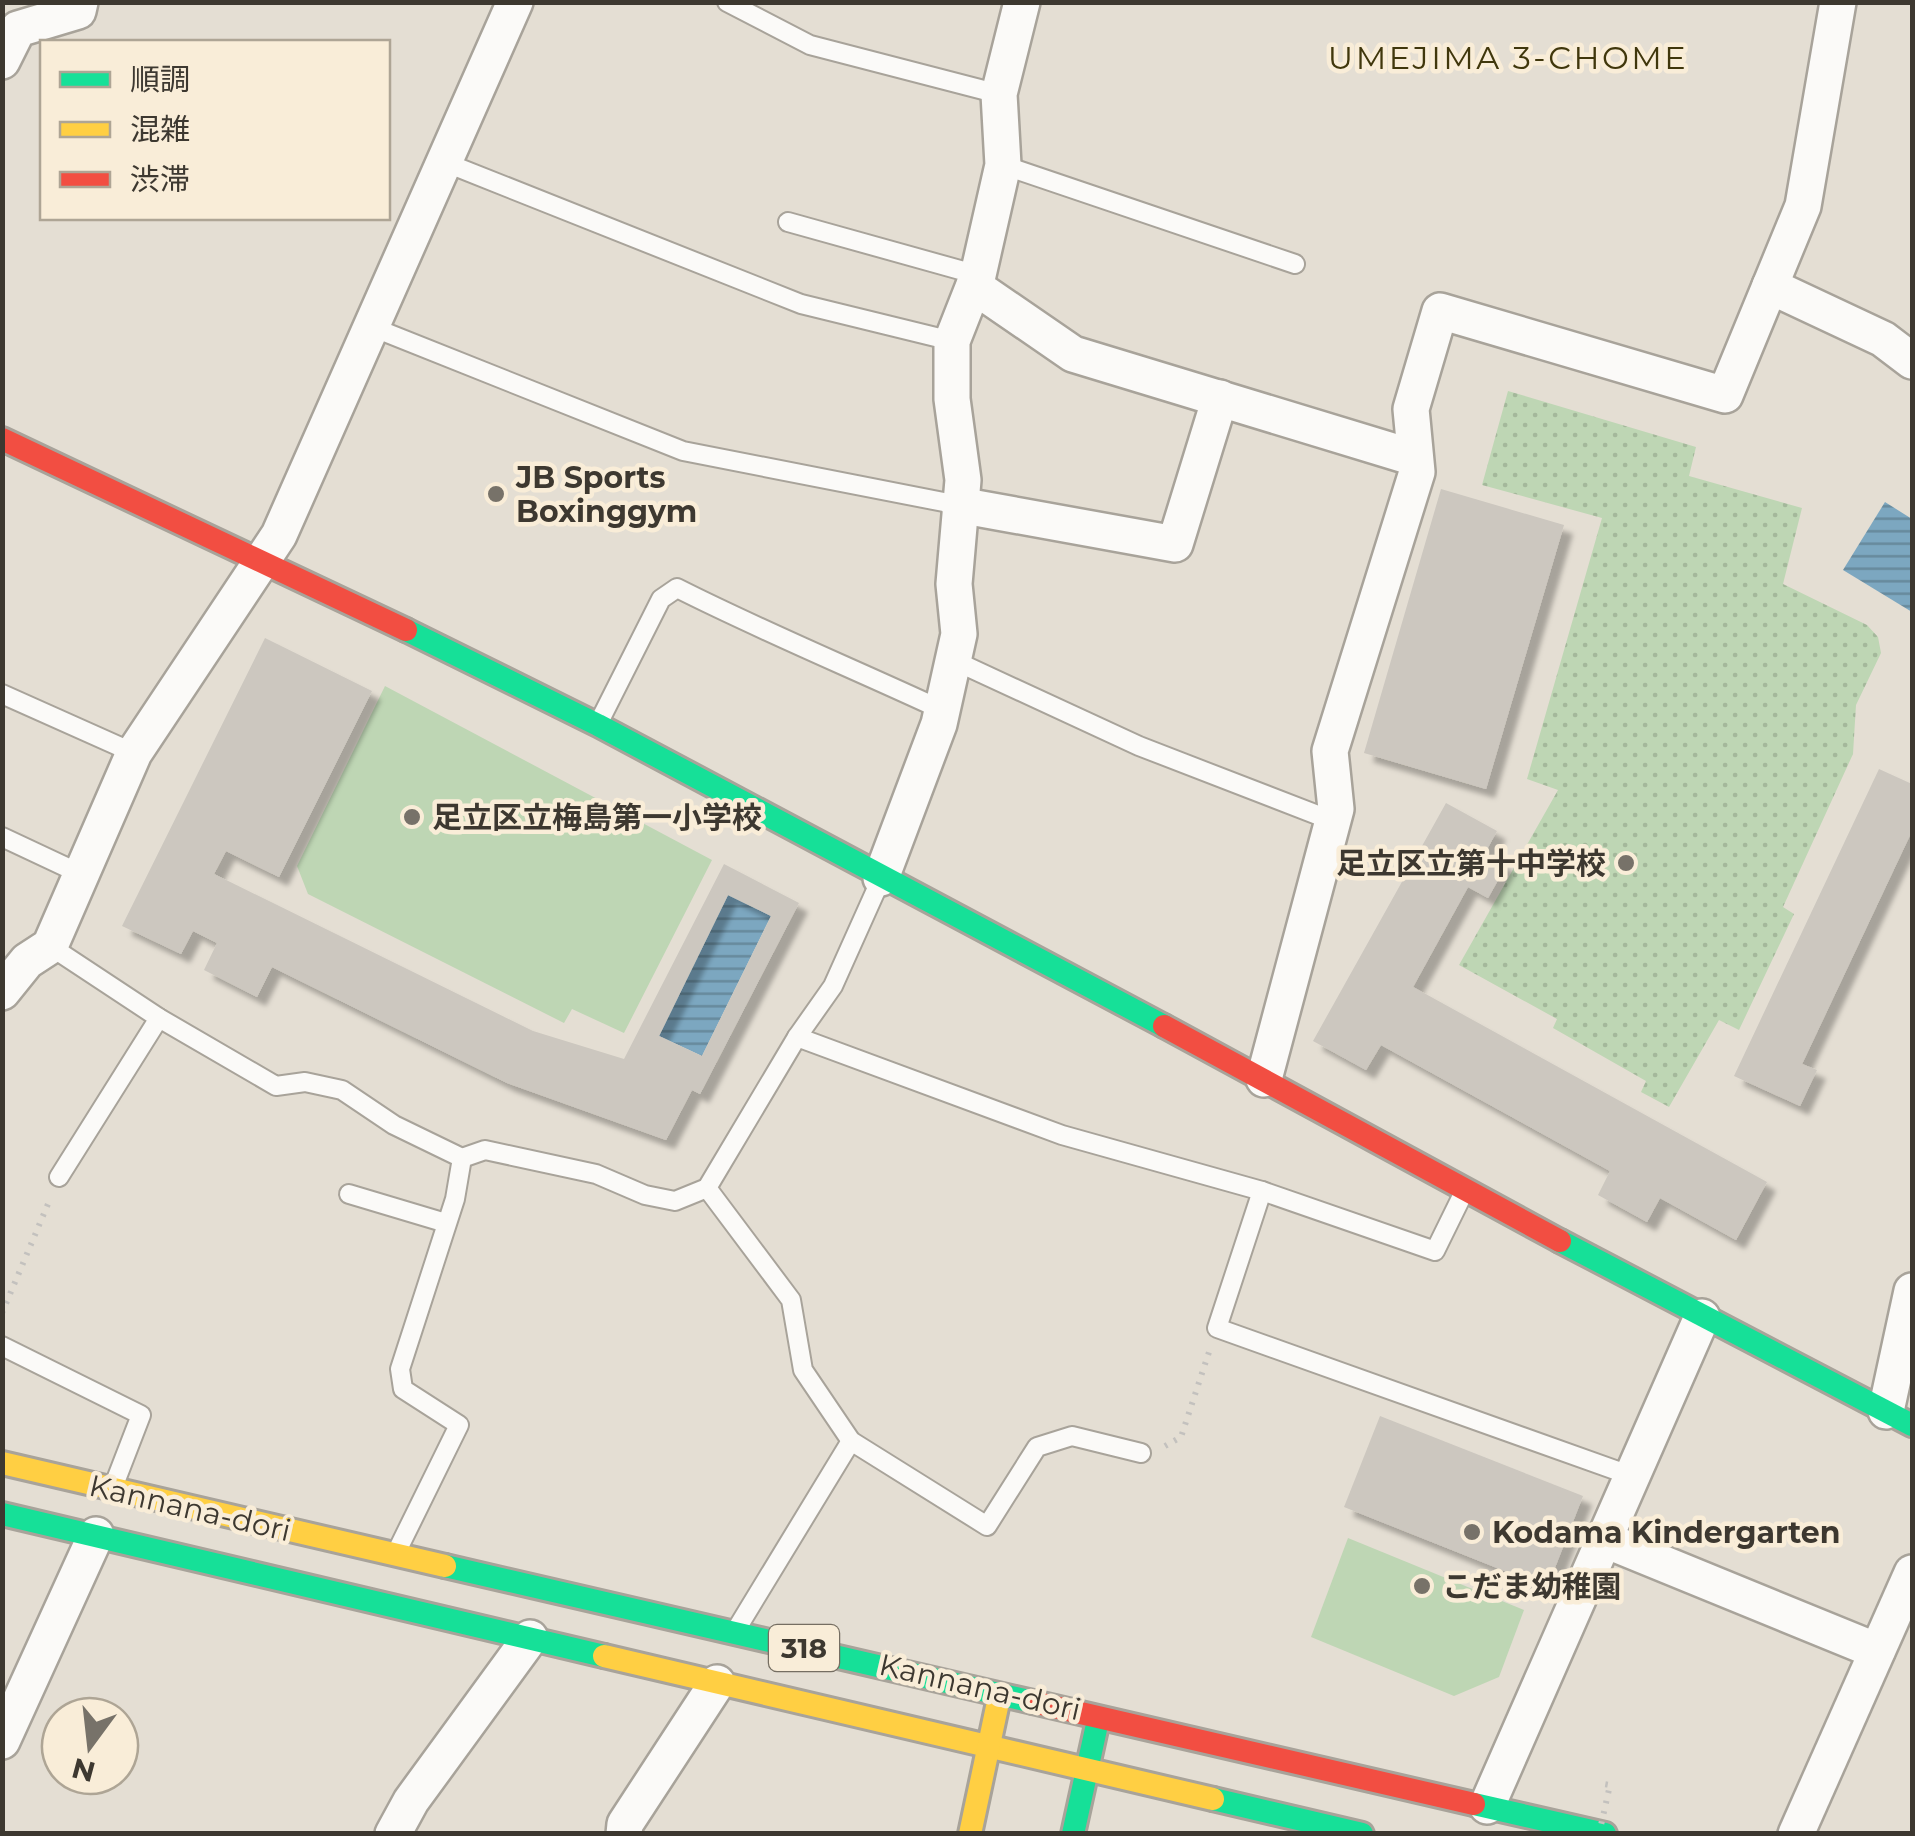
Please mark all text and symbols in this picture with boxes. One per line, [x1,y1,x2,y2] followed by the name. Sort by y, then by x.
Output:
[1328,38,1688,77] district label: UMEJIMA 3-CHOME
[40,40,390,220] legend
[130,61,190,98] text: 順調
[130,111,190,148] text: 混雑
[130,161,190,198] text: 渋滞
[515,459,697,530] place label: JB Sports Boxinggym
[485,483,507,505] marker: JB Sports Boxinggym
[432,799,762,836] place label: 足立区立梅島第一小学校
[401,806,423,828] marker: 足立区立梅島第一小学校
[1336,845,1606,882] place label: 足立区立第十中学校
[1615,852,1637,874] marker: 足立区立第十中学校
[86,1467,294,1549] street label: Kannana-dori
[1492,1514,1840,1551] place label: Kodama Kindergarten
[1461,1521,1483,1543] marker: Kodama Kindergarten
[1442,1568,1621,1605] place label: こだま幼稚園
[1411,1575,1433,1597] marker: こだま幼稚園
[769,1625,839,1671] road number: 318
[876,1646,1084,1728] street label: Kannana-dori
[40,1696,140,1796] north arrow
[68,1751,99,1789] text: N

